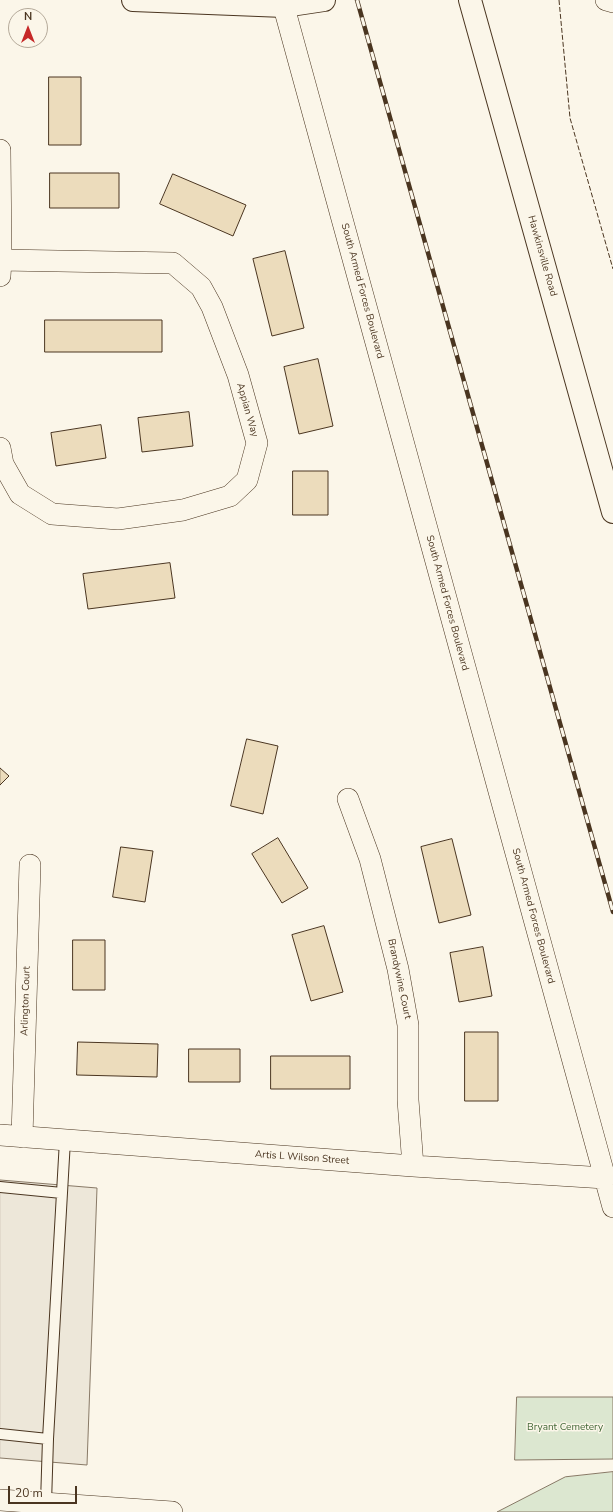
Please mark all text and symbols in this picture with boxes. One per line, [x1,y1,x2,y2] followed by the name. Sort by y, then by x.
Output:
[8,8,48,48] north arrow
[24,9,32,24] text: N
[525,214,559,298] street label: Hawkinsville Road
[338,222,386,360] street label: South Armed Forces Boulevard
[234,382,260,438] street label: Appian Way
[423,534,471,672] street label: South Armed Forces Boulevard
[509,847,557,985] street label: South Armed Forces Boulevard
[385,938,413,1020] street label: Brandywine Court
[19,966,33,1036] street label: Arlington Court
[254,1149,350,1167] street label: Artis L Wilson Street
[527,1422,603,1434] park label: Bryant Cemetery
[10,1478,79,1504] scale bar
[15,1485,43,1501] text: 20 m

